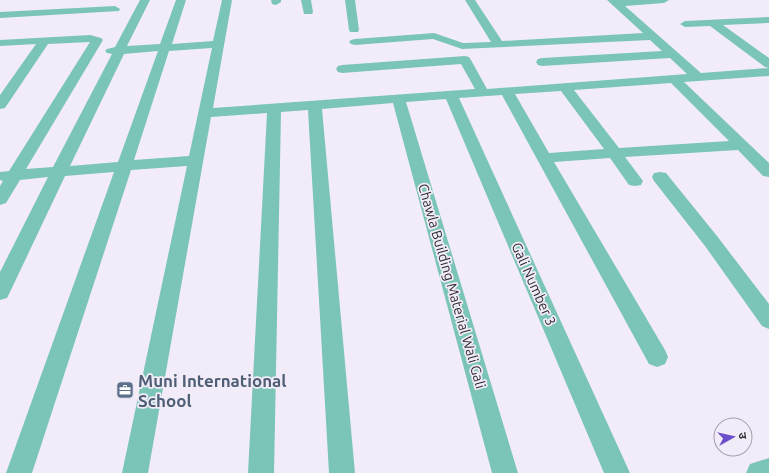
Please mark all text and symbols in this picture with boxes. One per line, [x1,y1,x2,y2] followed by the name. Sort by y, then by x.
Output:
[415,182,489,390] street label: Chawla Building Material Wali Gali
[509,240,559,328] street label: Gali Number 3
[138,371,286,410] place label: Muni International School
[115,380,135,400] office icon: Muni International School
[713,417,753,457] north arrow
[737,432,749,440] text: उ

